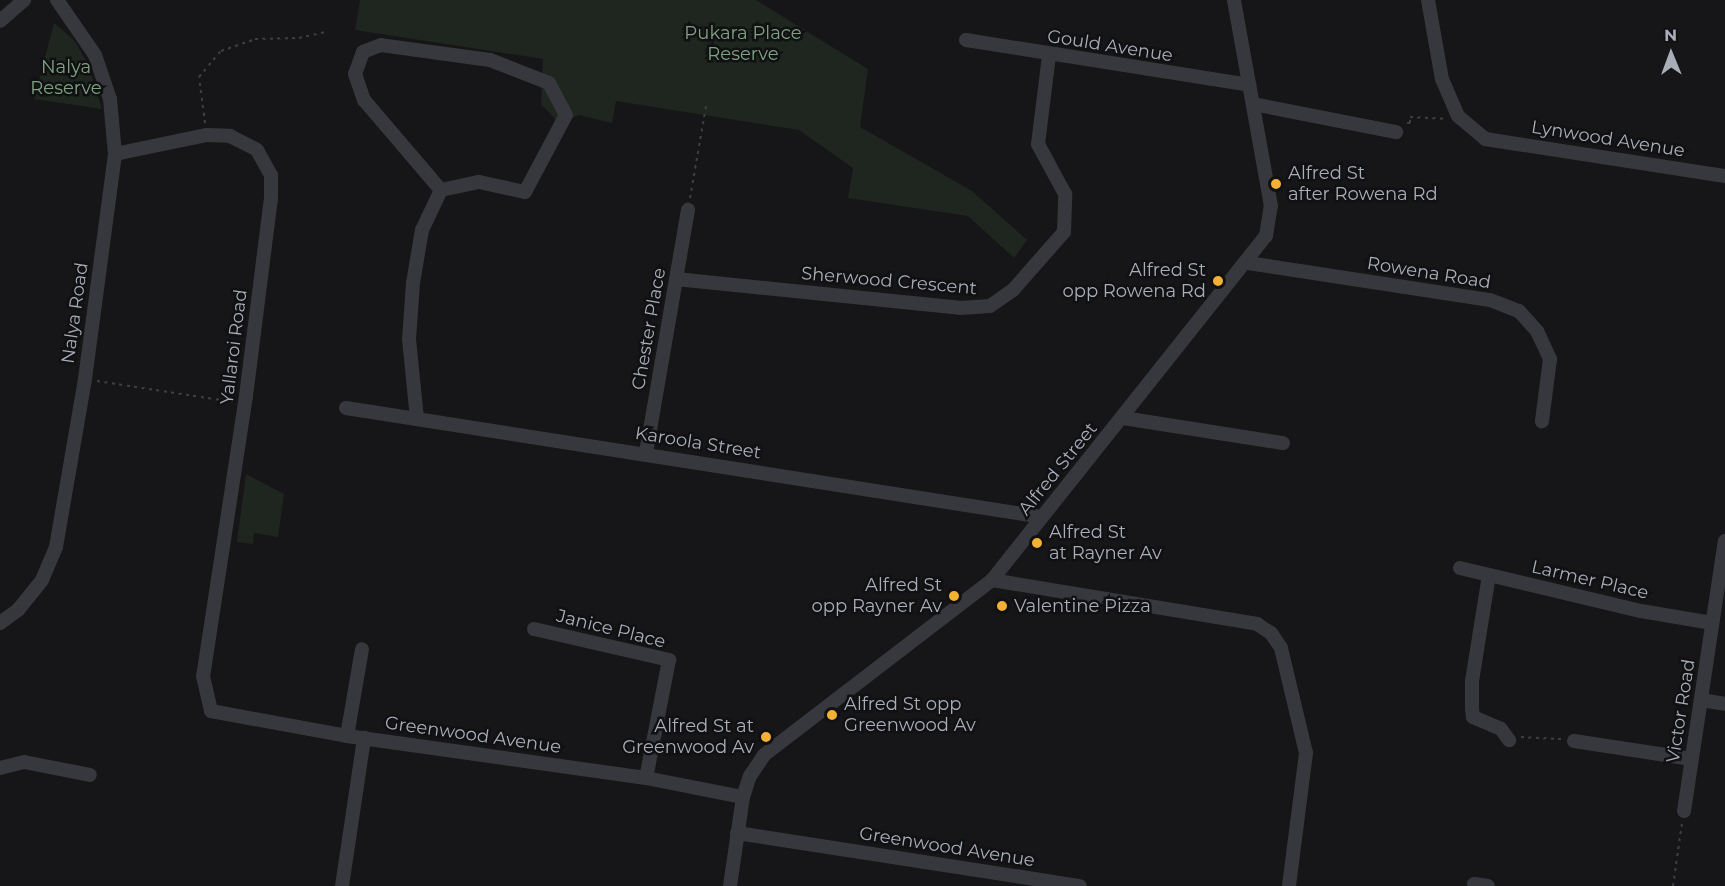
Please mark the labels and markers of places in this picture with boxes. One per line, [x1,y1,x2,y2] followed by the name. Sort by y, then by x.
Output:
[1288,163,1438,206] place label: Alfred St after Rowena Rd
[1269,177,1283,191] marker: Alfred St after Rowena Rd
[1062,260,1206,302] place label: Alfred St opp Rowena Rd
[1211,274,1225,288] marker: Alfred St opp Rowena Rd
[1049,522,1162,564] place label: Alfred St at Rayner Av
[1030,536,1044,550] marker: Alfred St at Rayner Av
[811,575,942,618] place label: Alfred St opp Rayner Av
[947,589,961,603] marker: Alfred St opp Rayner Av
[1014,595,1151,617] place label: Valentine Pizza
[995,599,1009,613] marker: Valentine Pizza
[844,694,976,736] place label: Alfred St opp Greenwood Av
[825,708,839,722] marker: Alfred St opp Greenwood Av
[622,716,754,758] place label: Alfred St at Greenwood Av
[759,730,773,744] marker: Alfred St at Greenwood Av

